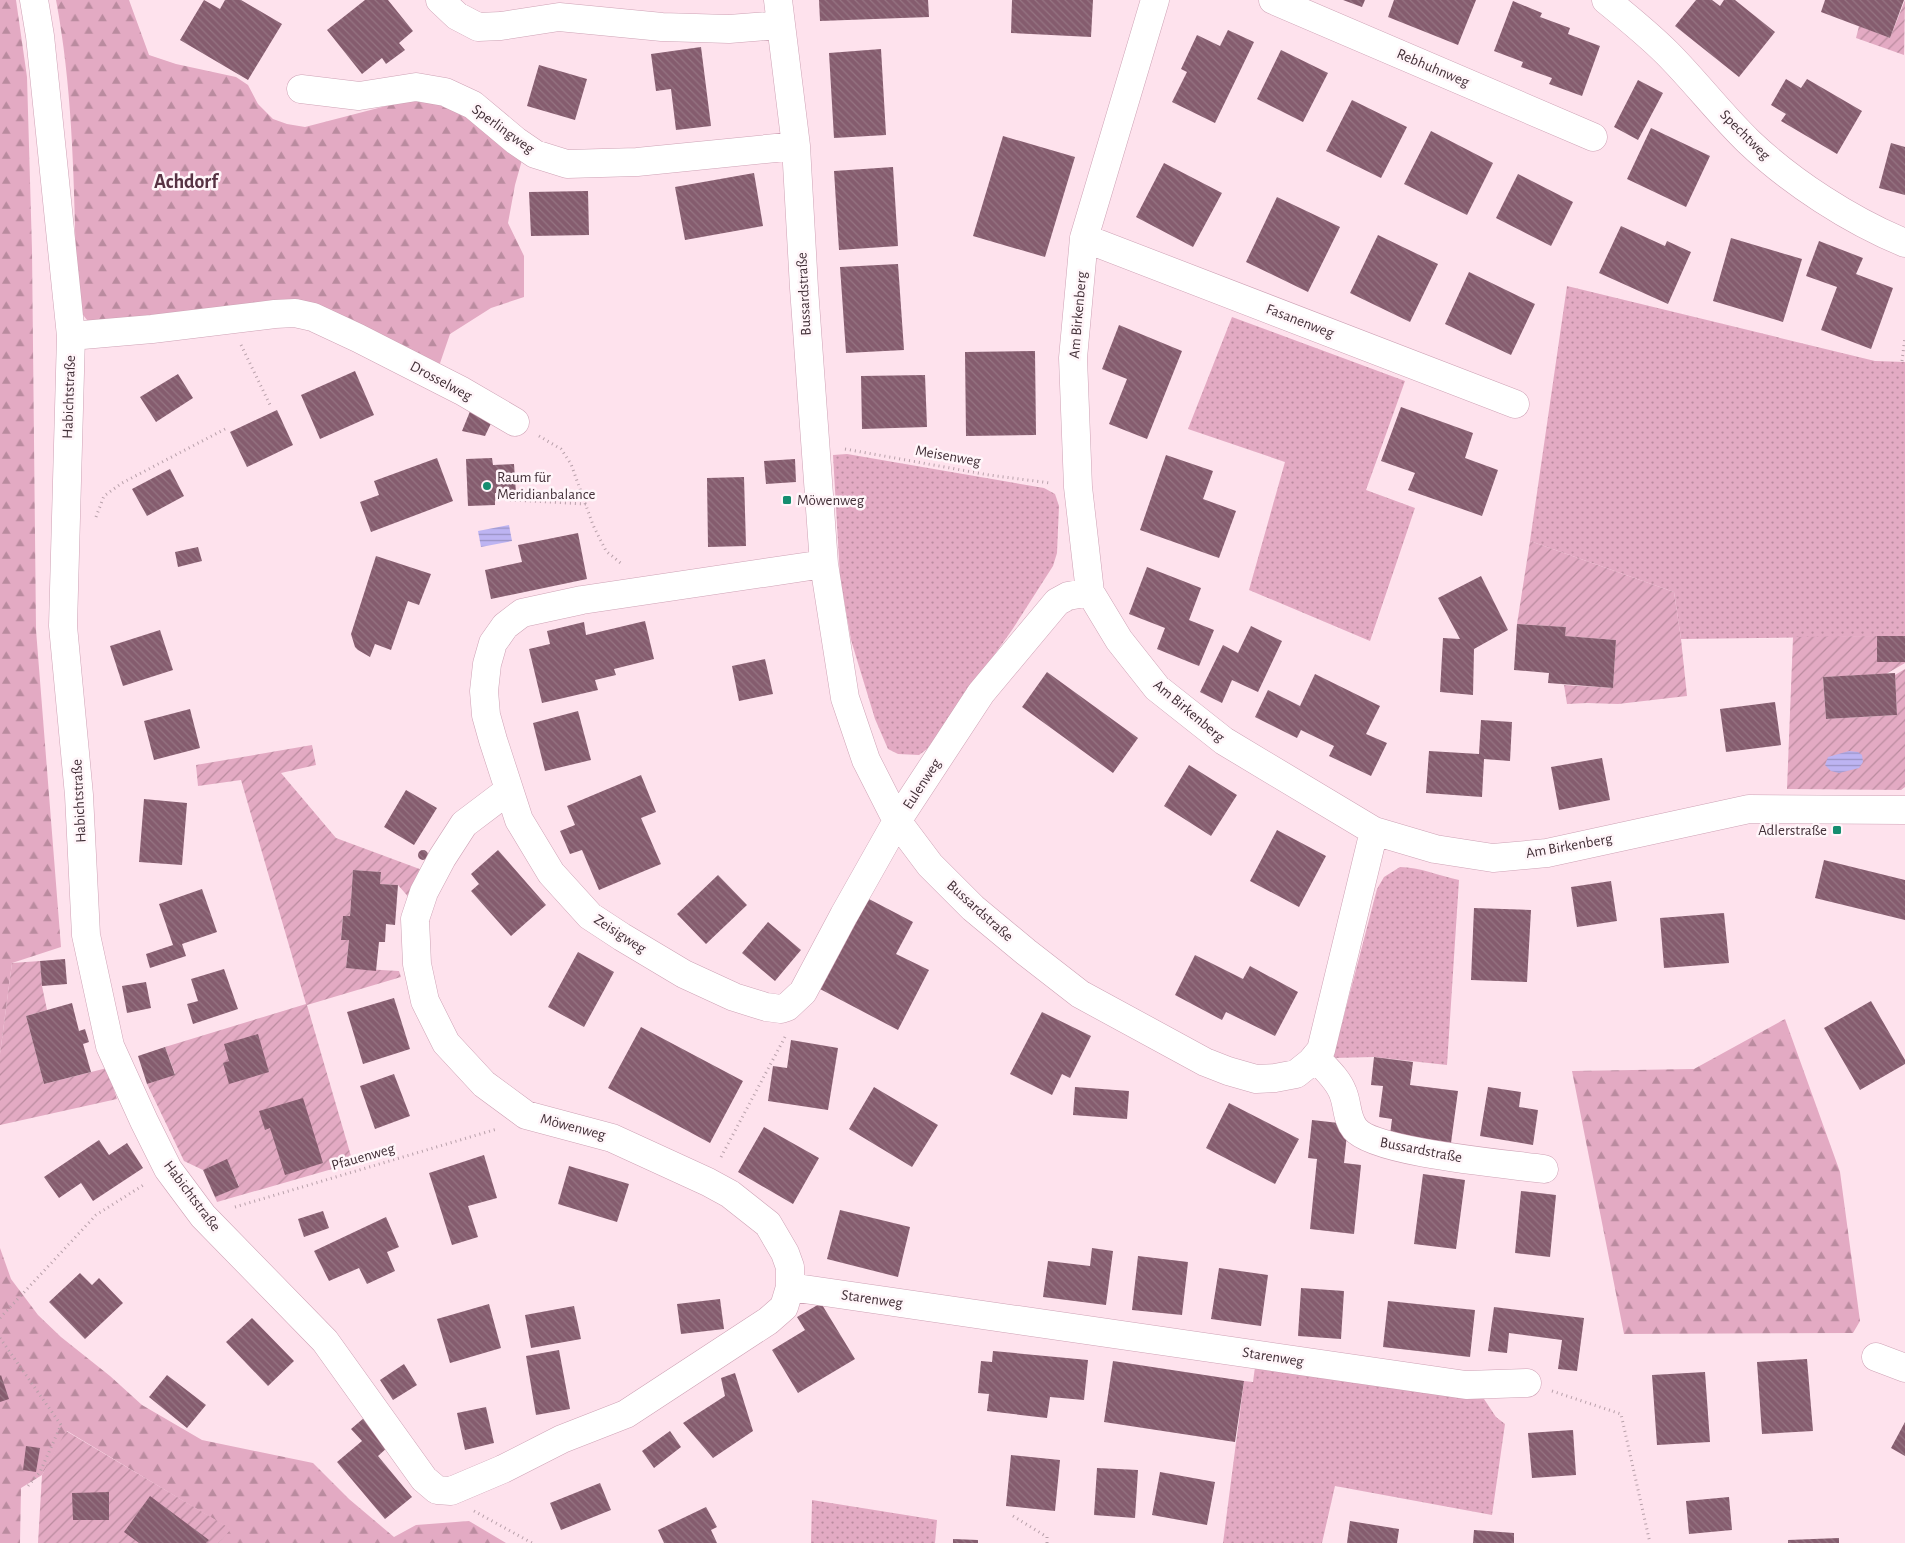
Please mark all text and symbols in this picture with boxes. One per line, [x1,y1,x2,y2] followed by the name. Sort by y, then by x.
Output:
[1395,46,1472,90] street label: Rebhuhnweg
[469,102,537,157] street label: Sperlingweg
[1717,107,1773,163] street label: Spechtweg
[154,172,219,192] district label: Achdorf
[794,252,814,336] street label: Bussardstraße
[1067,270,1089,359] street label: Am Birkenberg
[1264,301,1337,341] street label: Fasanenweg
[60,355,78,439] street label: Habichtstraße
[408,359,475,404] street label: Drosselweg
[914,443,982,469] street label: Meisenweg
[497,470,595,502] place label: Raum für Meridianbalance
[481,480,493,492] marker: Raum für Meridianbalance
[797,493,865,508] place label: Möwenweg
[781,494,793,506] marker: Möwenweg
[1151,677,1228,745] street label: Am Birkenberg
[900,756,944,812] street label: Eulenweg
[69,759,89,843] street label: Habichtstraße
[1758,823,1827,838] place label: Adlerstraße
[1831,824,1843,836] marker: Adlerstraße
[1525,831,1614,861] street label: Am Birkenberg
[944,878,1016,945] street label: Bussardstraße
[591,912,649,957] street label: Zeisigweg
[539,1111,608,1143] street label: Möwenweg
[1379,1135,1463,1165] street label: Bussardstraße
[330,1141,397,1173] street label: Pfauenweg
[161,1158,223,1234] street label: Habichtstraße
[840,1287,904,1311] street label: Starenweg
[1241,1345,1305,1369] street label: Starenweg

